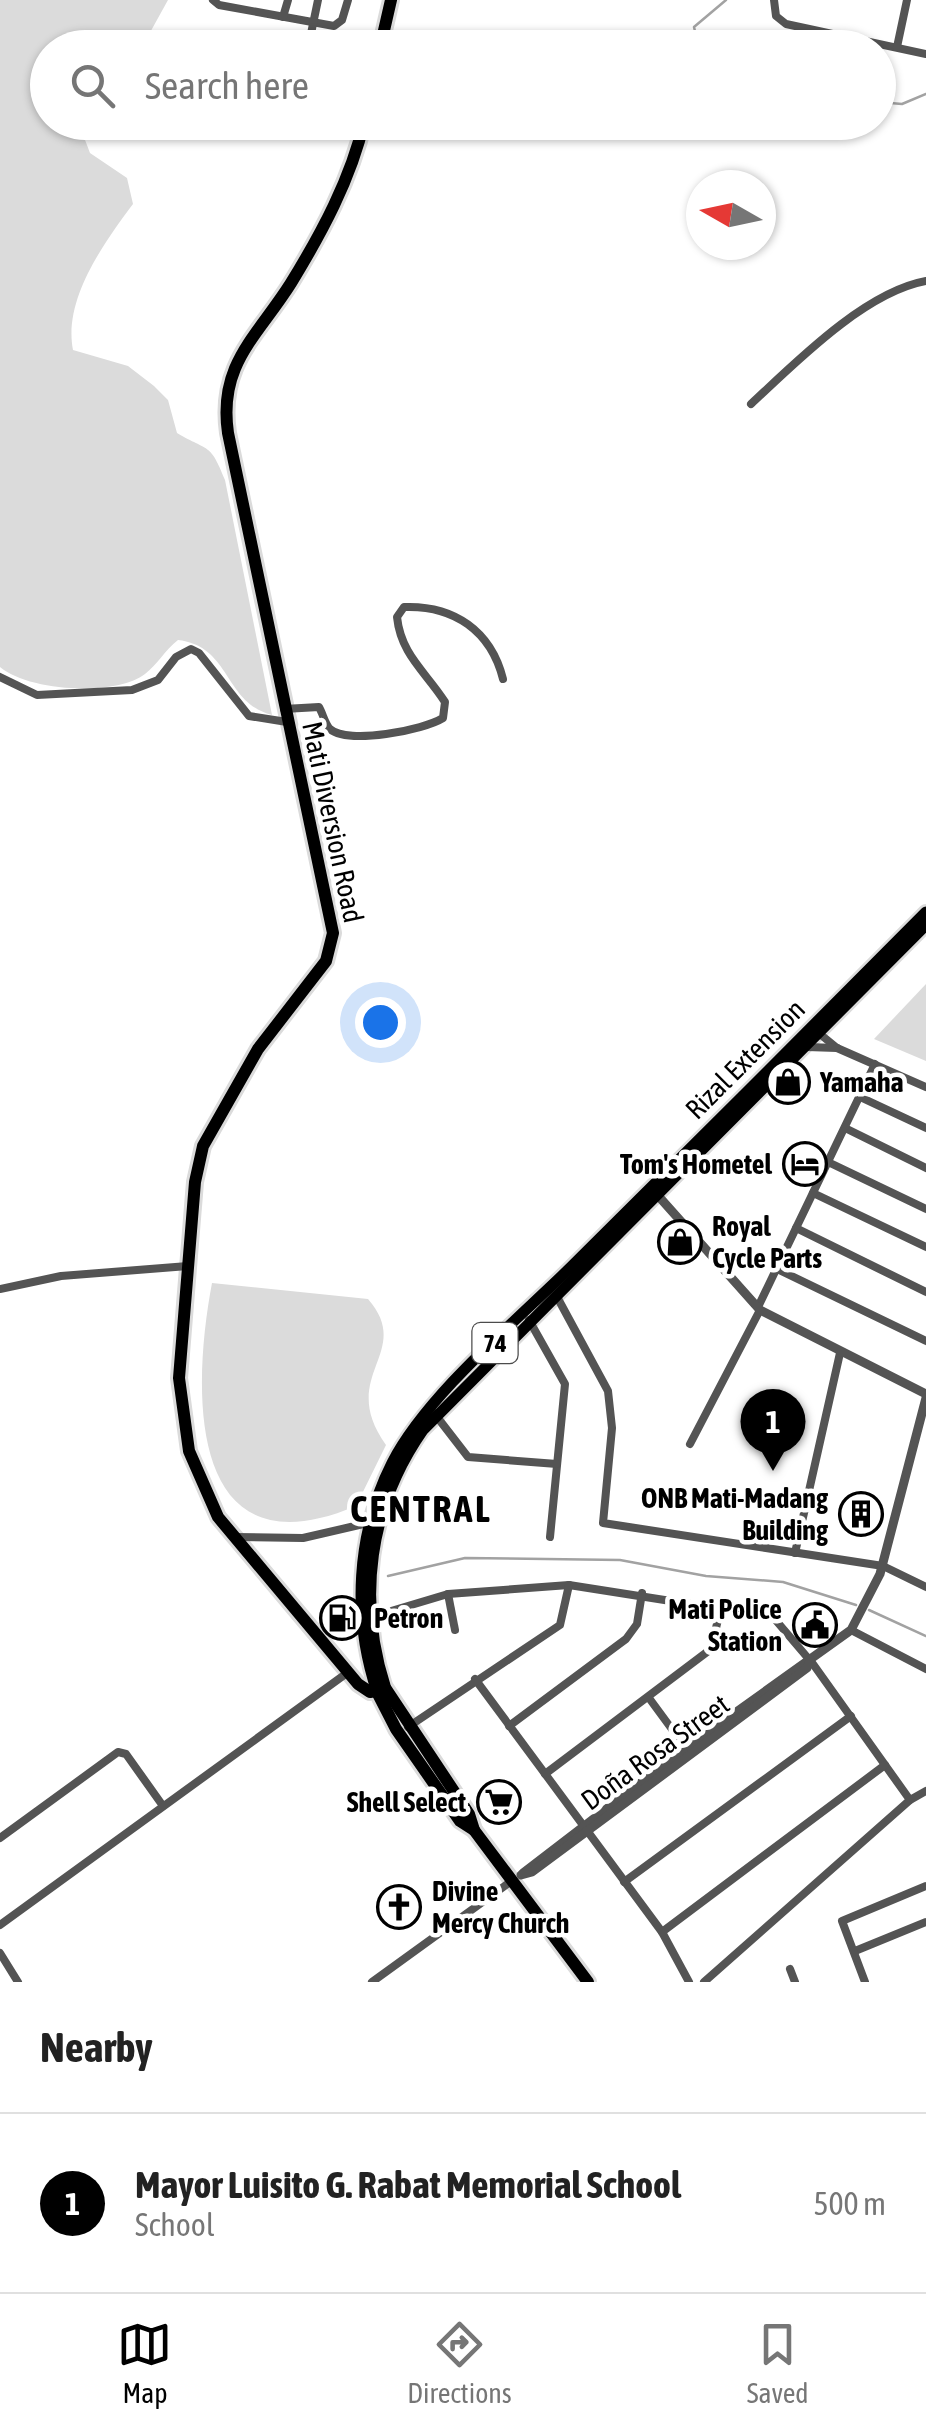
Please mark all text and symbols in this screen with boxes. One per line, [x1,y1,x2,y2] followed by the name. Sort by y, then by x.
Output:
[30,30,896,140] search box
[65,58,120,113] icon: search
[145,64,309,107] text: Search here
[686,170,776,260] north arrow
[296,718,370,926] street label: Mati Diversion Road
[679,993,811,1125] street label: Rizal Extension
[355,997,406,1048] your location
[765,1059,811,1105] shop icon: Yamaha
[819,1066,904,1098] place label: Yamaha
[782,1141,828,1187] hotel icon: Tom's Hometel
[620,1148,773,1180] place label: Tom's Hometel
[712,1210,822,1274] place label: Royal Cycle Parts
[657,1219,703,1265] shop icon: Royal Cycle Parts
[472,1323,518,1363] road number: 74
[740,1388,806,1471] pin: 1
[641,1482,829,1546] place label: ONB Mati-Madang Building
[350,1487,492,1530] district label: CENTRAL
[838,1491,884,1537] building icon: ONB Mati-Madang Building
[668,1593,782,1657] place label: Mati Police Station
[319,1595,365,1641] fuel station icon: Petron
[374,1602,443,1634] place label: Petron
[792,1602,838,1648] public building icon: Mati Police Station
[575,1688,735,1816] street label: Doña Rosa Street
[476,1779,522,1825] supermarket icon: Shell Select
[347,1786,466,1818] place label: Shell Select
[432,1875,569,1939] place label: Divine Mercy Church
[376,1884,422,1930] church icon: Divine Mercy Church
[40,2023,153,2071] text: Nearby
[135,2163,681,2206] text: Mayor Luisito G. Rabat Memorial School
[65,2185,80,2222] text: 1
[813,2185,886,2222] text: 500 m
[135,2206,214,2243] text: School
[117,2317,172,2409] tab: Map
[407,2317,512,2409] tab: Directions
[747,2317,809,2409] tab: Saved

